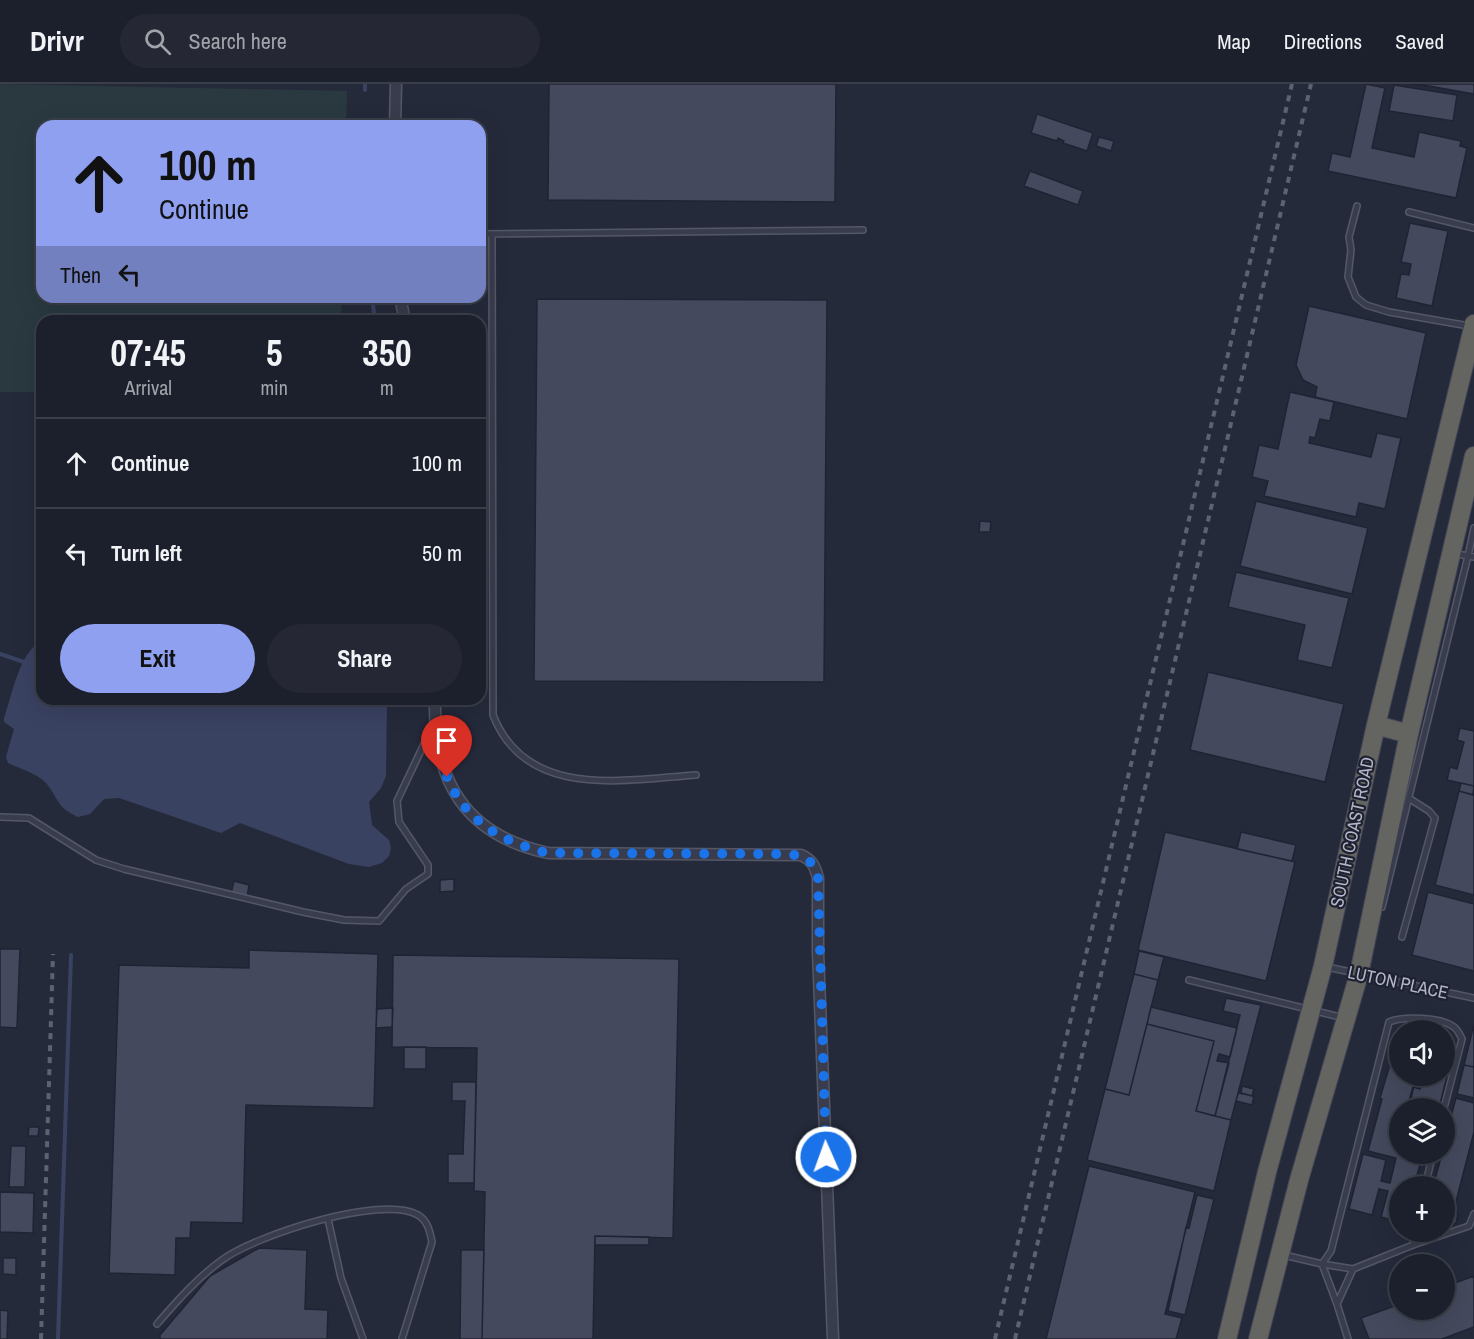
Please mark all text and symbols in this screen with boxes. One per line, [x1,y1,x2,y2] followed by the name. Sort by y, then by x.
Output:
[120,14,540,68] search box
[30,22,84,60] text: Drivr
[141,25,174,58] icon: search
[189,26,287,56] text: Search here
[1217,27,1251,56] text: Map
[1284,27,1362,56] text: Directions
[1395,27,1444,56] text: Saved
[159,137,257,193] text: 100 m
[60,144,138,222] icon: ahead
[159,191,249,227] text: Continue
[113,258,146,291] icon: left
[60,260,101,290] text: Then
[110,329,186,377] text: 07:45
[266,329,282,377] text: 5
[362,329,412,377] text: 350
[125,374,172,401] text: Arrival
[260,374,288,401] text: min
[380,374,394,401] text: m
[60,447,93,480] icon: ahead
[111,448,189,478] text: Continue
[412,448,462,478] text: 100 m
[60,537,93,570] icon: left
[111,538,182,568] text: Turn left
[422,538,462,568] text: 50 m
[60,624,255,693] button: Exit
[267,624,462,693] button: Share
[421,715,472,777] pin
[430,724,463,757] icon: arrive
[1324,755,1380,909] street label: SOUTH COAST ROAD
[1345,959,1451,1005] street label: LUTON PLACE
[1389,1020,1455,1320] map controls
[1389,1020,1455,1086] button: sound
[1389,1098,1455,1164] button: layers
[794,1125,858,1189] position arrow
[1389,1176,1455,1242] button: +
[1389,1254,1455,1320] button: −

